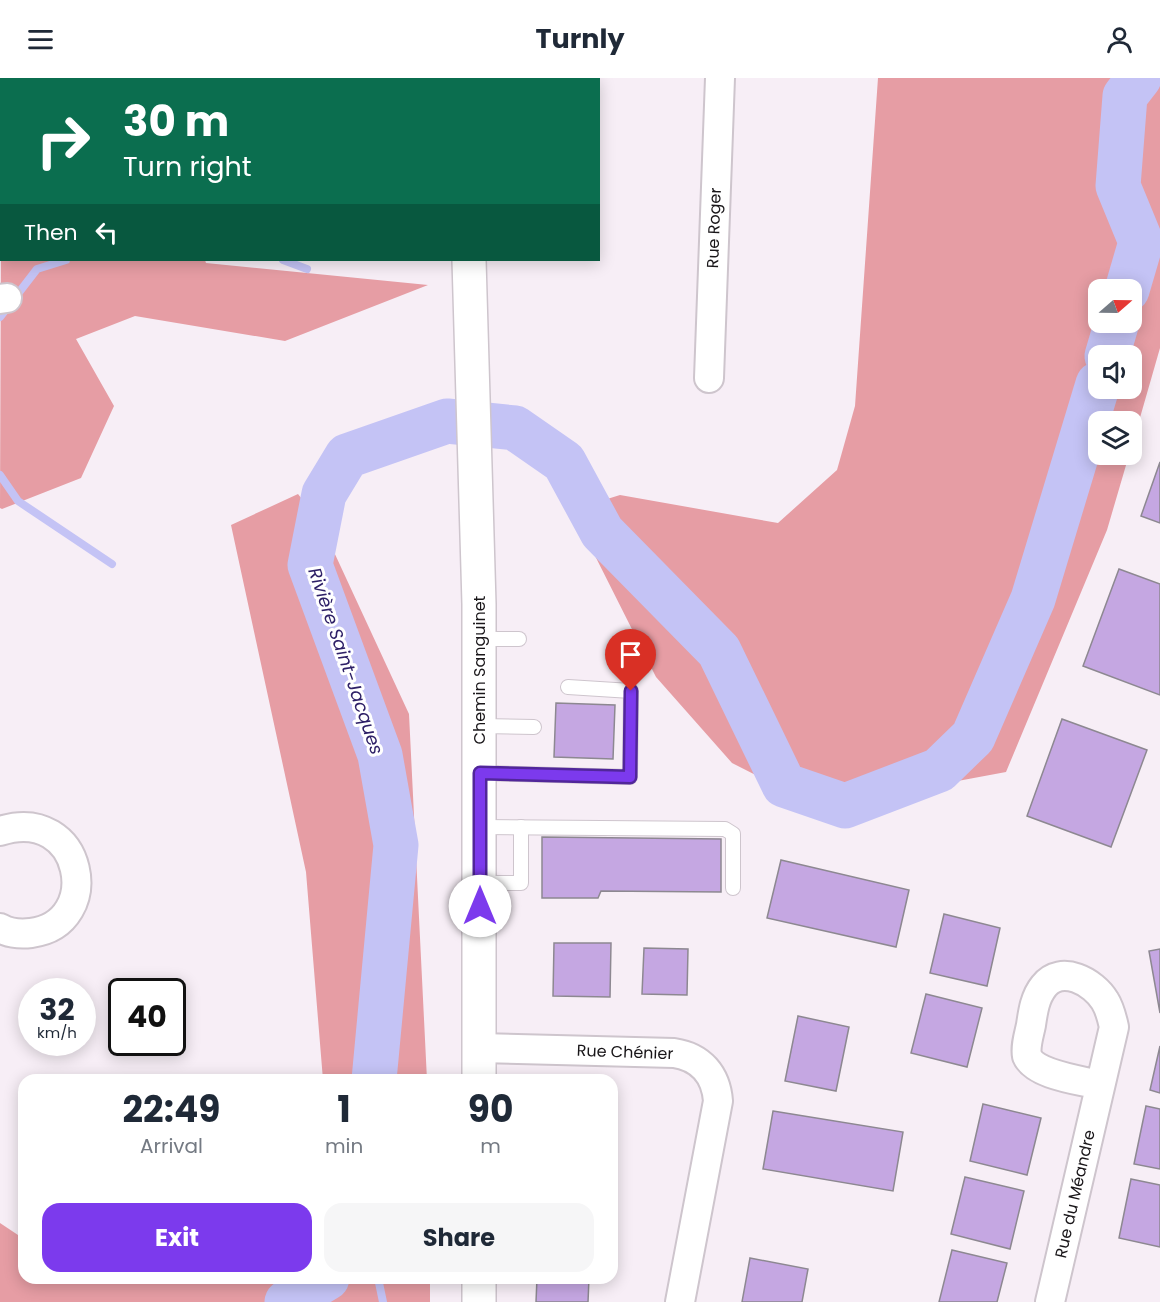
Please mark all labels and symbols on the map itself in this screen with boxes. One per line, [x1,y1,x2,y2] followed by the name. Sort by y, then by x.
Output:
[701,187,727,269] street label: Rue Roger
[1088,279,1142,333] north arrow
[302,564,390,758] water label: Rivière Saint-Jacques
[468,595,491,744] street label: Chemin Sanguinet
[605,629,656,691] pin
[448,874,512,938] position arrow
[108,978,186,1056] speed limit sign: 40
[576,1039,674,1065] street label: Rue Chénier
[1049,1128,1101,1260] street label: Rue du Méandre

